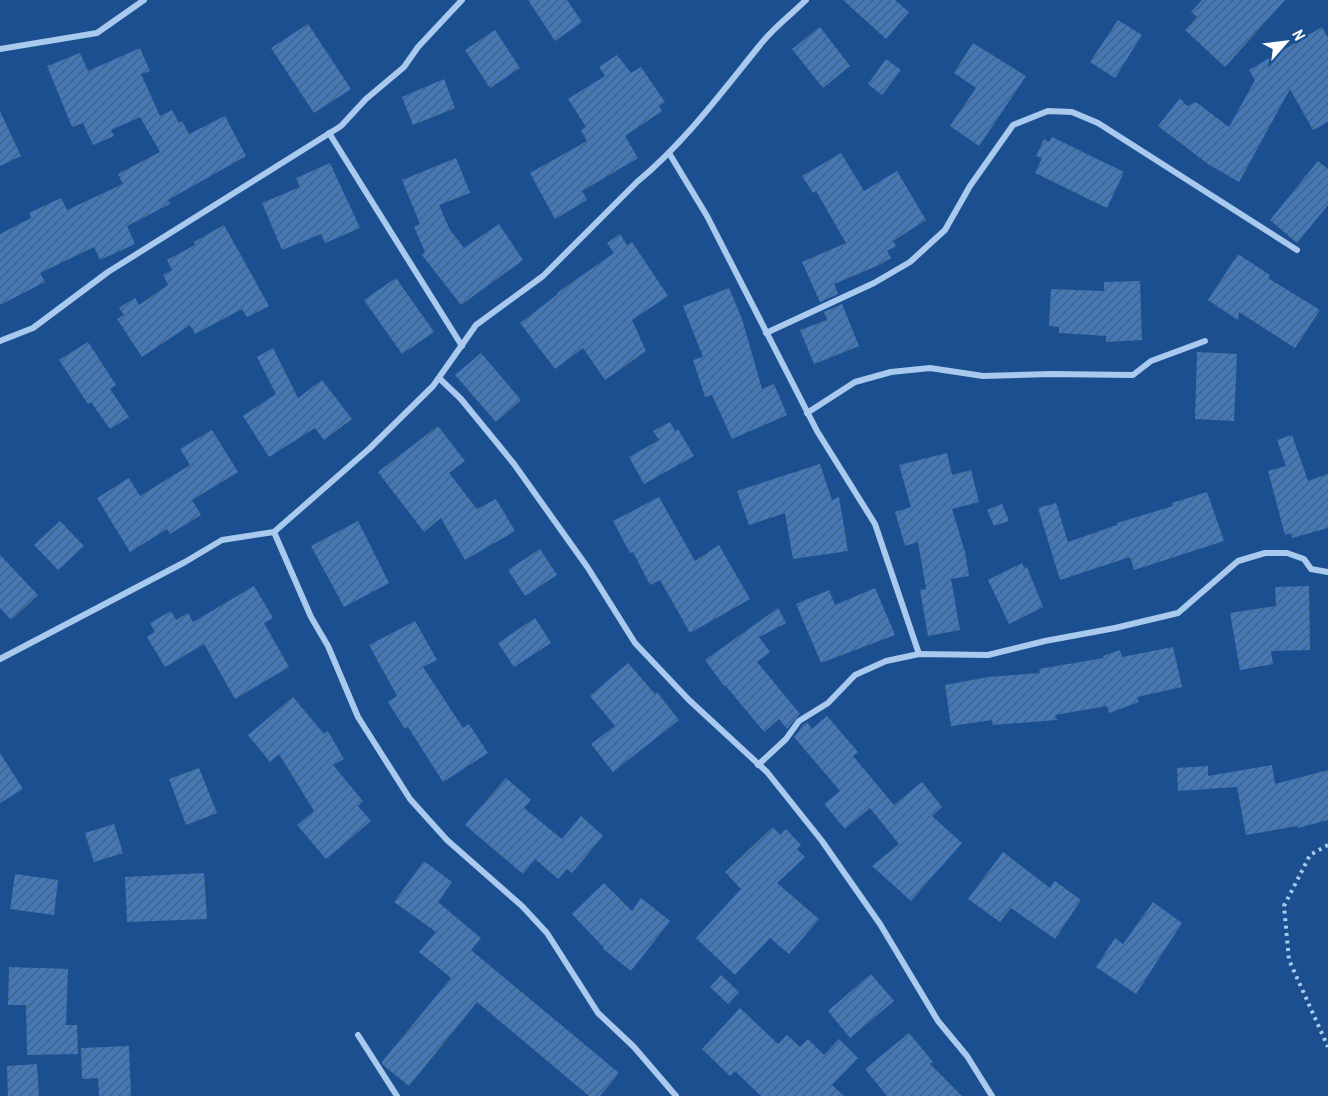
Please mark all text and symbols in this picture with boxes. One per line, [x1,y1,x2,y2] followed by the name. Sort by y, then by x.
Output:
[1256,12,1316,72] north arrow
[1287,26,1311,44] text: N

